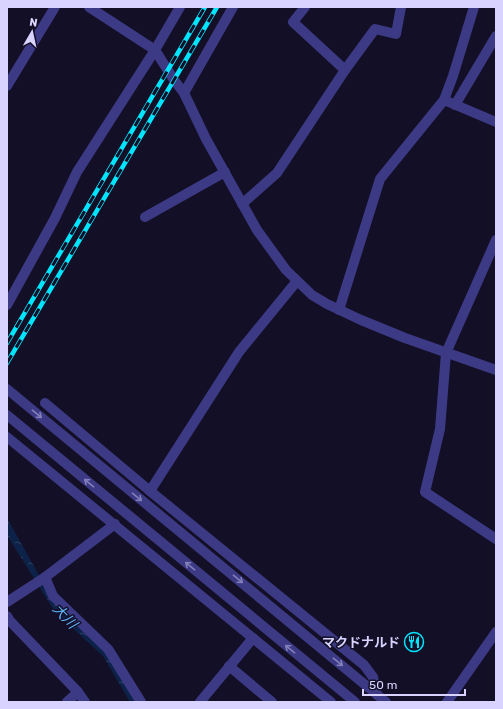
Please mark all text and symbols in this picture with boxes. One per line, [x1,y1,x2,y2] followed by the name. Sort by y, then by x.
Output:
[12,12,52,52] north arrow
[29,16,38,30] text: N
[32,410,43,419] one-way arrow
[84,479,95,488] one-way arrow
[132,492,143,501] one-way arrow
[184,561,195,570] one-way arrow
[232,575,243,584] one-way arrow
[49,600,82,634] water label: 大川
[403,631,425,653] restaurant icon: マクドナルド
[322,635,400,650] place label: マクドナルド
[284,644,295,653] one-way arrow
[333,658,344,666] one-way arrow
[363,671,465,697] scale bar
[369,678,397,692] text: 50 m

